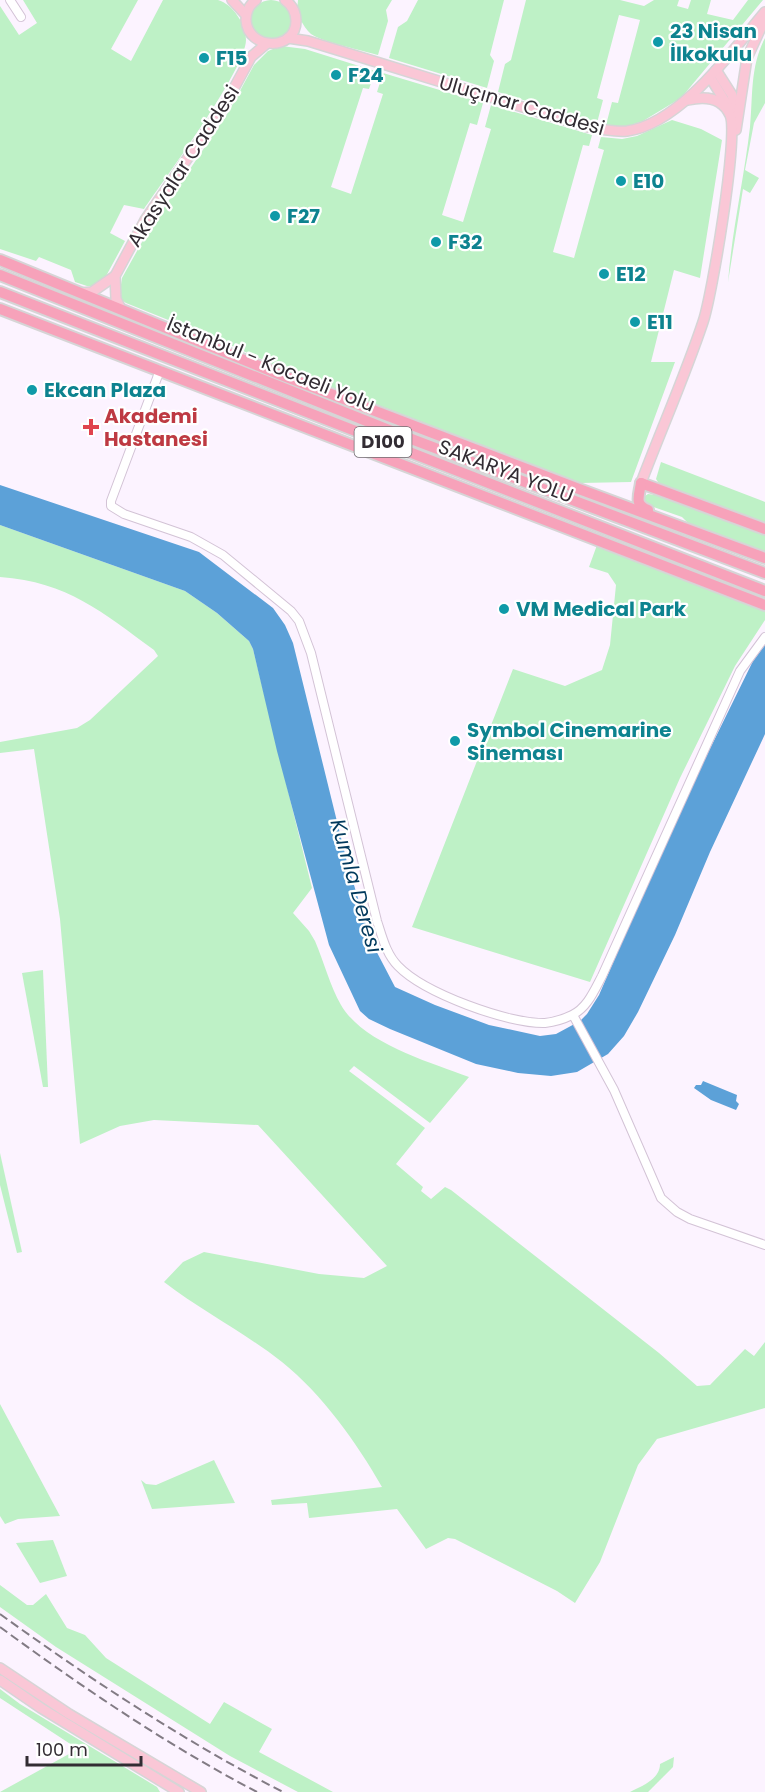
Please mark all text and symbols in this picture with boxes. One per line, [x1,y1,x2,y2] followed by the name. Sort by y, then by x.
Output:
[670,17,757,68] place label: 23 Nisan İlkokulu
[651,35,665,49] marker: 23 Nisan İlkokulu
[216,44,247,72] place label: F15
[197,51,211,65] marker: F15
[348,61,384,89] place label: F24
[329,68,343,82] marker: F24
[436,68,608,142] street label: Uluçınar Caddesi
[120,80,246,252] street label: Akasyalar Caddesi
[633,167,664,195] place label: E10
[614,174,628,188] marker: E10
[287,202,320,230] place label: F27
[268,209,282,223] marker: F27
[448,228,482,256] place label: F32
[429,235,443,249] marker: F32
[616,260,646,288] place label: E12
[597,267,611,281] marker: E12
[647,308,673,336] place label: E11
[163,309,379,419] street label: İstanbul - Kocaeli Yolu
[628,315,642,329] marker: E11
[44,376,166,404] place label: Ekcan Plaza
[25,383,39,397] marker: Ekcan Plaza
[104,402,208,453] place label: Akademi Hastanesi
[82,418,100,436] marker: Akademi Hastanesi
[354,427,412,457] road number: D100
[434,432,578,510] street label: SAKARYA YOLU
[516,595,687,623] place label: VM Medical Park
[497,602,511,616] marker: VM Medical Park
[467,716,672,767] place label: Symbol Cinemarine Sineması
[448,734,462,748] marker: Symbol Cinemarine Sineması
[324,815,390,957] water label: Kumla Deresi
[27,1729,141,1767] scale bar
[36,1737,88,1762] text: 100 m

